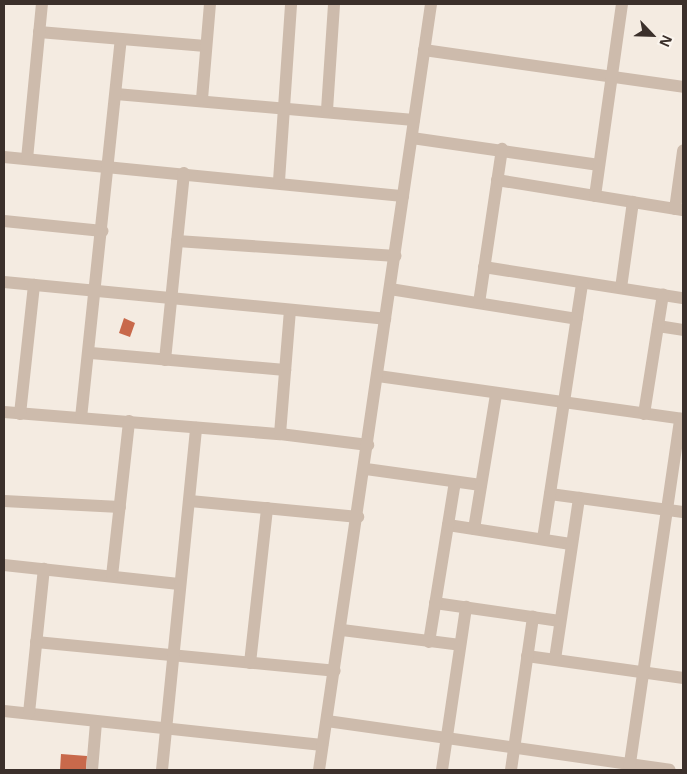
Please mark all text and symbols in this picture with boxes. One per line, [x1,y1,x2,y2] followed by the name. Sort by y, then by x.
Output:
[627,10,677,60] north arrow
[655,32,677,50] text: N

